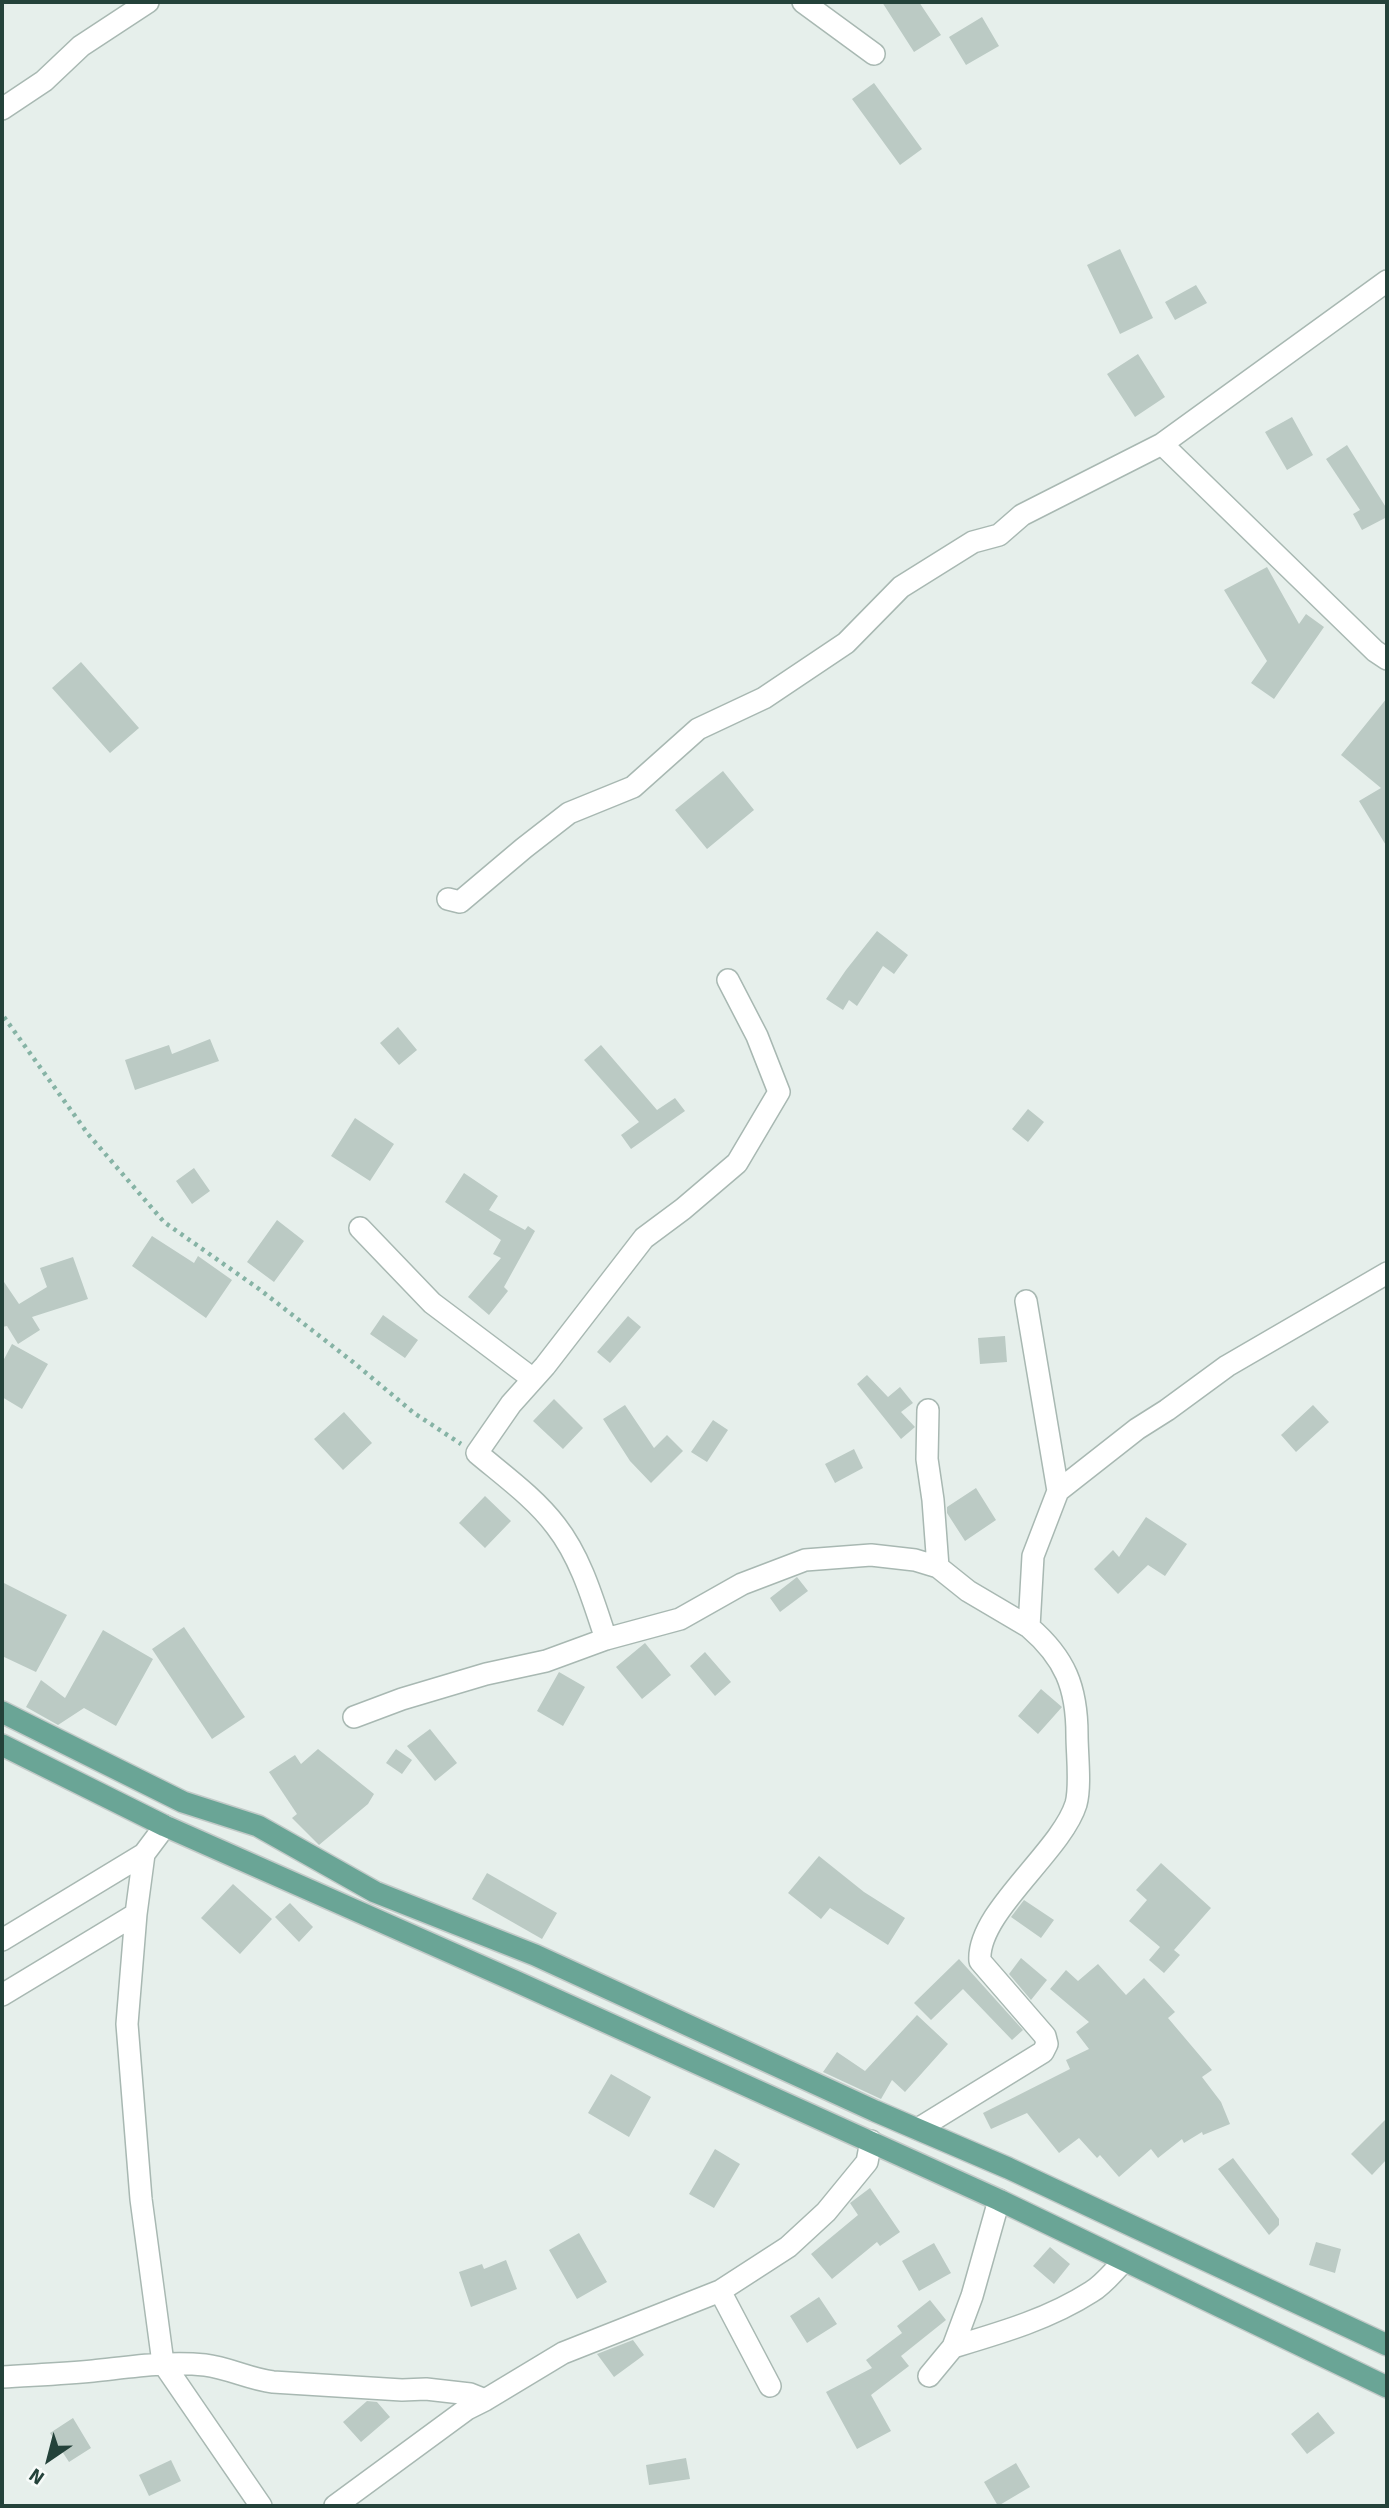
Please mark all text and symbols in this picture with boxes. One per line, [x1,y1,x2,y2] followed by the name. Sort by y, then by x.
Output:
[14,2424,84,2494] north arrow
[25,2463,49,2490] text: N

